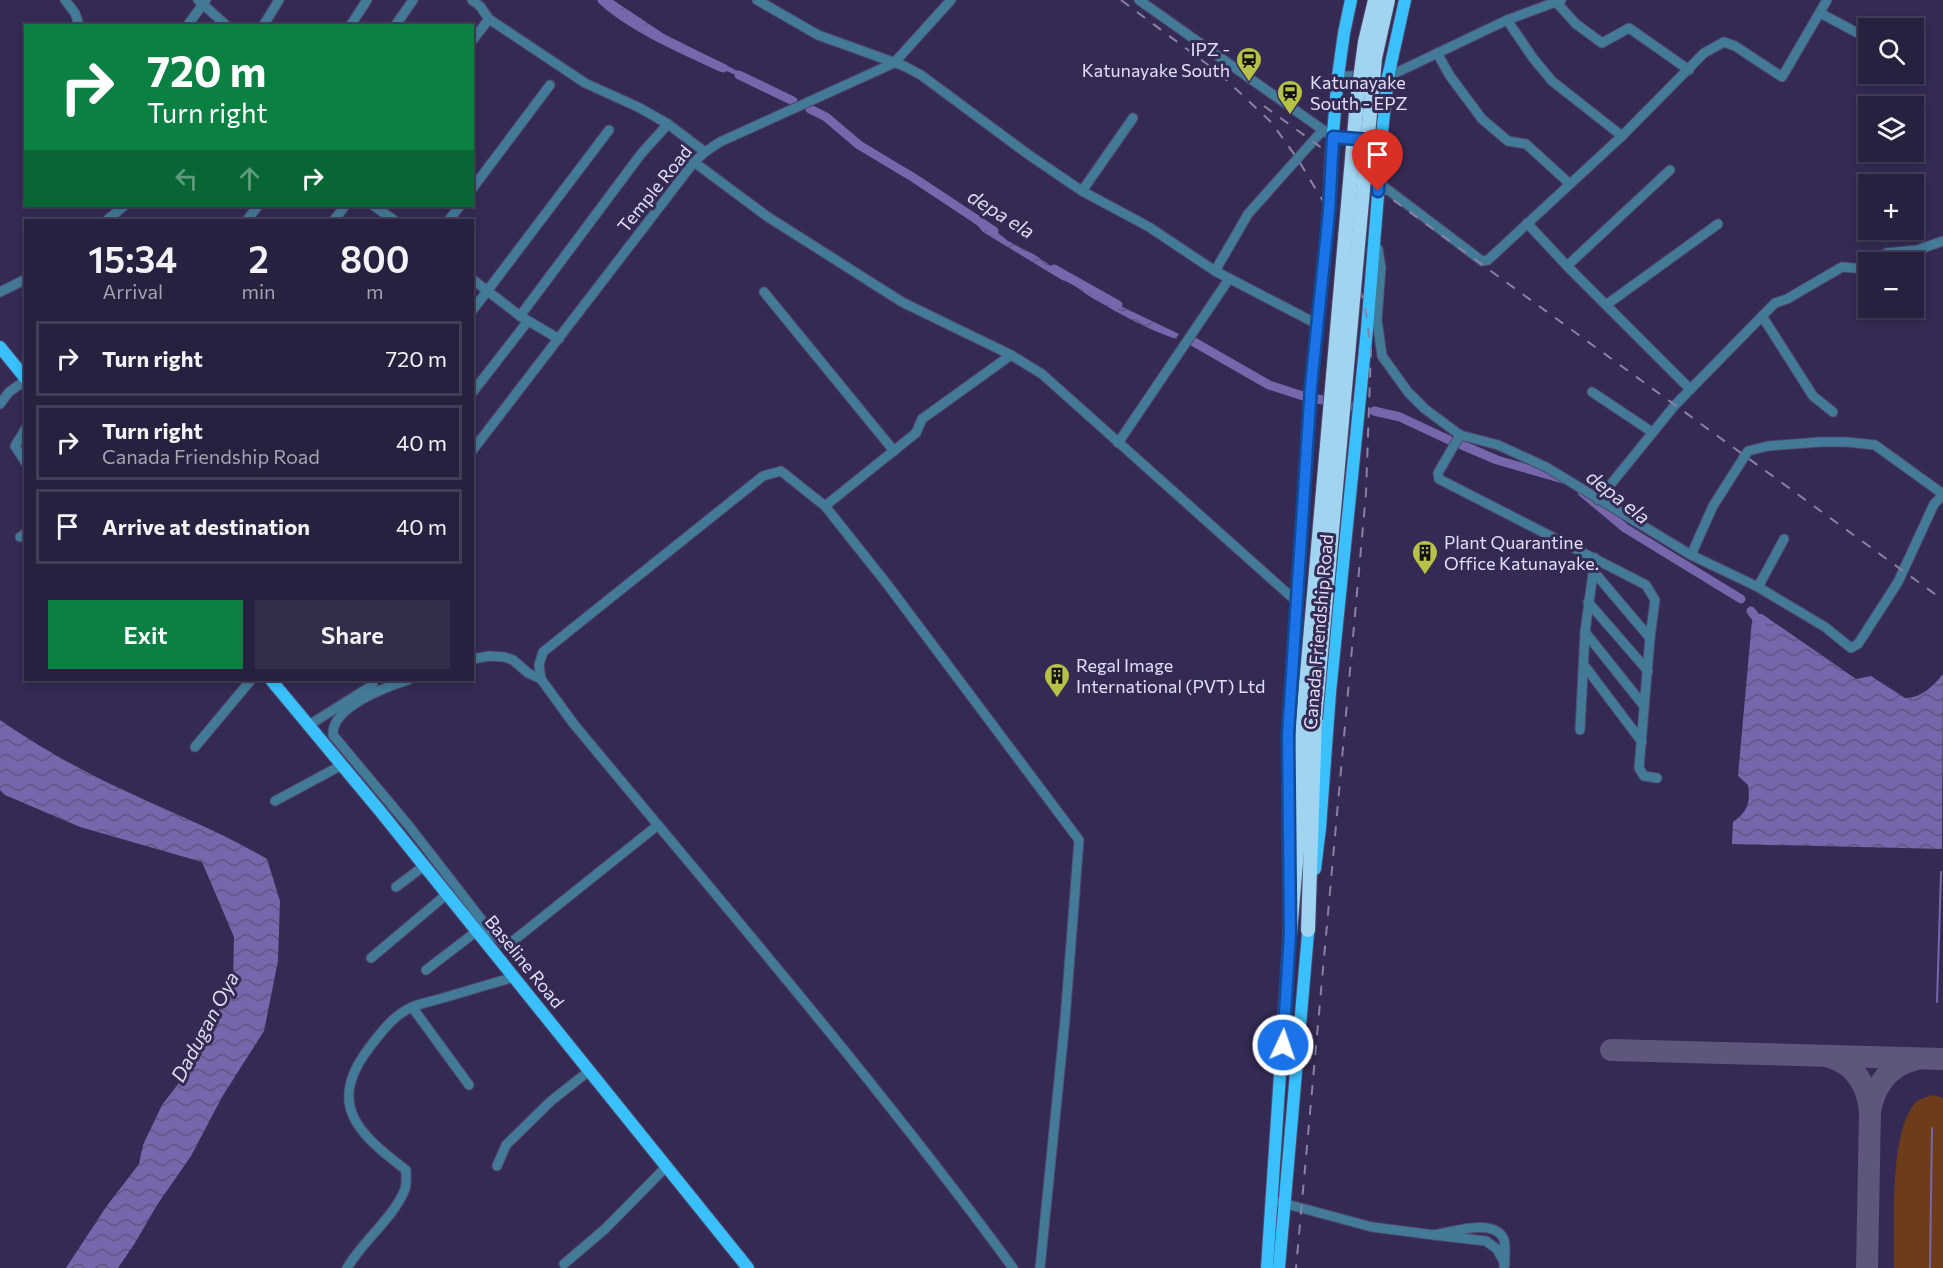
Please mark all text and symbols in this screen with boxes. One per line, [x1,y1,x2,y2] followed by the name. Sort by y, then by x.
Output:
[1858,18,1924,318] map controls
[1858,18,1924,84] button: search
[1082,38,1230,81] place label: IPZ - Katunayake South
[147,44,266,96] text: 720 m
[1234,45,1264,83] station icon: IPZ - Katunayake South
[48,48,126,126] icon: right
[1310,71,1408,114] place label: Katunayake South - EPZ
[1275,78,1305,116] station icon: Katunayake South - EPZ
[147,96,267,129] text: Turn right
[1858,96,1924,162] button: layers
[1352,129,1403,191] pin
[1361,138,1394,171] icon: arrive
[612,140,696,236] street label: Temple Road
[170,162,203,195] icon: left
[233,162,266,195] icon: ahead
[296,162,329,195] icon: right
[1858,174,1924,240] button: +
[964,183,1039,243] water label: depa ela
[88,236,177,280] text: 15:34
[248,236,269,280] text: 2
[340,236,410,280] text: 800
[1858,252,1924,318] button: −
[103,279,163,303] text: Arrival
[242,279,276,303] text: min
[366,279,384,303] text: m
[51,342,84,375] icon: right
[102,345,203,372] text: Turn right
[385,345,447,372] text: 720 m
[102,417,203,444] text: Turn right
[51,426,84,459] icon: right
[396,429,447,456] text: 40 m
[102,444,320,468] text: Canada Friendship Road
[1582,464,1655,529] water label: depa ela
[51,510,84,543] icon: arrive
[102,513,310,540] text: Arrive at destination
[396,513,447,540] text: 40 m
[1444,531,1599,574] place label: Plant Quarantine Office Katunayake.
[1299,533,1338,731] street label: Canada Friendship Road
[1410,538,1440,576] building icon: Plant Quarantine Office Katunayake.
[48,600,243,669] button: Exit
[255,600,450,669] button: Share
[1076,654,1265,697] place label: Regal Image International (PVT) Ltd
[1042,661,1072,699] building icon: Regal Image International (PVT) Ltd
[481,910,569,1012] street label: Baseline Road
[165,967,243,1086] water label: Dadugan Oya
[1251,1013,1315,1077] position arrow

